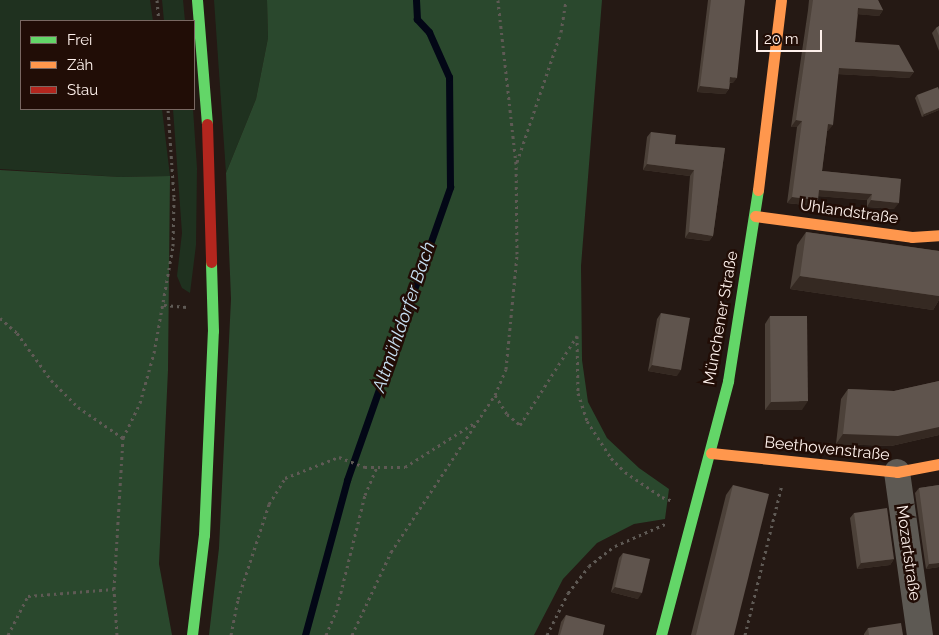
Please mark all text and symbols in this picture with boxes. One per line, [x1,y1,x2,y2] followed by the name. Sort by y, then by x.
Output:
[20,20,195,110] legend
[759,20,825,52] scale bar
[764,30,799,48] text: 20 m
[67,31,92,49] text: Frei
[67,56,93,74] text: Zäh
[67,81,98,99] text: Stau
[799,196,899,228] street label: Uhlandstraße
[368,239,440,395] water label: Altmühldorfer Bach
[700,249,742,387] street label: Münchener Straße
[763,433,891,465] street label: Beethovenstraße
[892,504,924,602] street label: Mozartstraße

